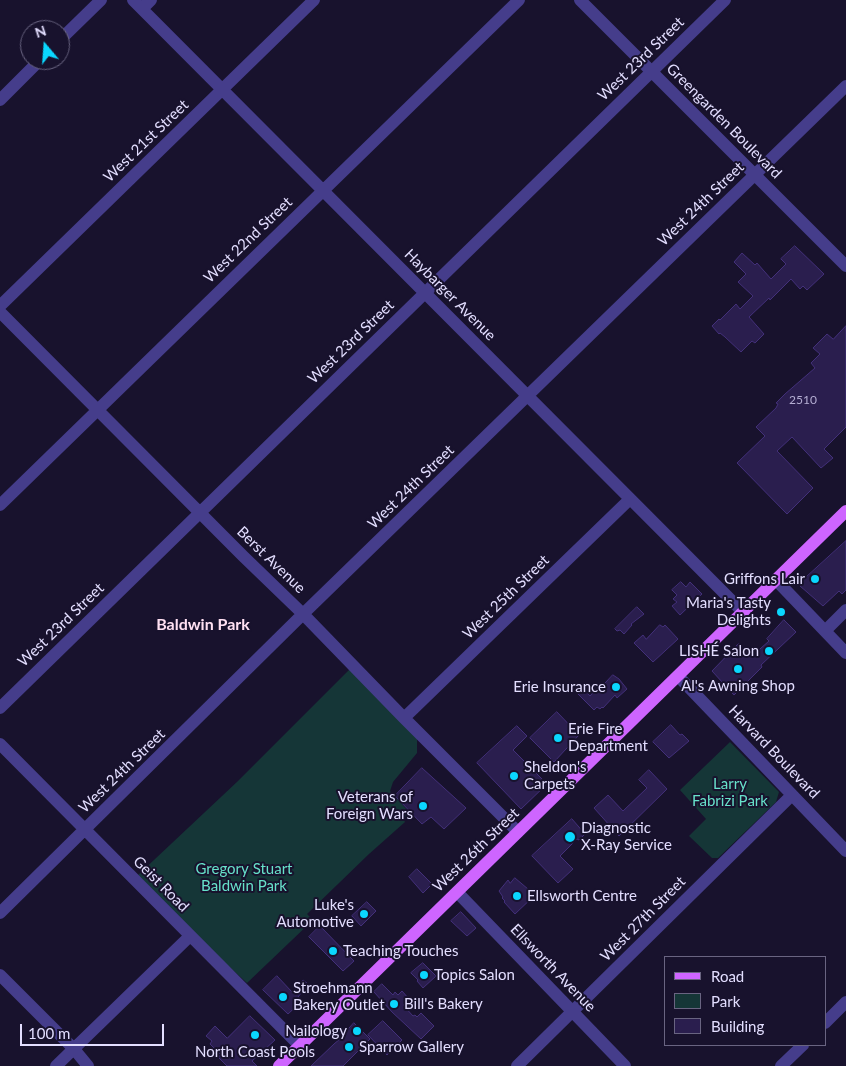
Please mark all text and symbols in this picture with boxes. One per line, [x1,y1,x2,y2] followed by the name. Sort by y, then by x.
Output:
[594,13,688,105] street label: West 23rd Street
[20,20,70,70] north arrow
[33,21,48,41] text: N
[663,60,785,182] street label: Greengarden Boulevard
[100,96,192,186] street label: West 21st Street
[654,158,748,250] street label: West 24th Street
[200,193,296,287] street label: West 22nd Street
[401,246,499,344] street label: Haybarger Avenue
[304,296,398,388] street label: West 23rd Street
[789,393,817,407] house number: 2510
[364,441,458,533] street label: West 24th Street
[233,523,309,597] street label: Berst Avenue
[459,551,553,643] street label: West 25th Street
[724,570,805,588] place label: Griffons Lair
[809,573,821,585] marker: Griffons Lair
[14,579,108,671] street label: West 23rd Street
[686,594,771,629] place label: Maria's Tasty Delights
[775,606,787,618] marker: Maria's Tasty Delights
[156,615,250,635] district label: Baldwin Park
[679,642,759,660] place label: LISHÉ Salon
[763,645,775,657] marker: LISHÉ Salon
[732,663,744,675] marker: Al's Awning Shop
[681,677,795,695] place label: Al's Awning Shop
[513,678,606,696] place label: Erie Insurance
[610,681,622,693] marker: Erie Insurance
[725,702,823,802] street label: Harvard Boulevard
[568,720,648,755] place label: Erie Fire Department
[75,725,169,817] street label: West 24th Street
[552,732,564,744] marker: Erie Fire Department
[524,758,586,793] place label: Sheldon's Carpets
[508,770,520,782] marker: Sheldon's Carpets
[692,775,768,810] park label: Larry Fabrizi Park
[326,788,413,823] place label: Veterans of Foreign Wars
[417,800,429,812] marker: Veterans of Foreign Wars
[429,804,523,896] street label: West 26th Street
[581,819,672,854] place label: Diagnostic X-Ray Service
[563,830,577,844] marker: Diagnostic X-Ray Service
[129,852,193,916] street label: Geist Road
[196,860,292,895] park label: Gregory Stuart Baldwin Park
[597,873,689,965] street label: West 27th Street
[527,887,637,905] place label: Ellsworth Centre
[511,890,523,902] marker: Ellsworth Centre
[276,896,354,931] place label: Luke's Automotive
[358,908,370,920] marker: Luke's Automotive
[507,920,599,1016] street label: Ellsworth Avenue
[343,942,458,960] place label: Teaching Touches
[327,945,339,957] marker: Teaching Touches
[664,956,826,1046] legend
[434,966,515,984] place label: Topics Salon
[711,967,744,985] text: Road
[418,969,430,981] marker: Topics Salon
[293,979,385,1014] place label: Stroehmann Bakery Outlet
[277,991,289,1003] marker: Stroehmann Bakery Outlet
[711,992,740,1010] text: Park
[404,995,483,1013] place label: Bill's Bakery
[388,998,400,1010] marker: Bill's Bakery
[22,1014,166,1046] scale bar
[711,1017,764,1035] text: Building
[285,1022,347,1040] place label: Nailology
[28,1024,70,1042] text: 100 m
[351,1025,363,1037] marker: Nailology
[249,1029,261,1041] marker: North Coast Pools
[359,1038,464,1056] place label: Sparrow Gallery
[343,1041,355,1053] marker: Sparrow Gallery
[195,1043,315,1061] place label: North Coast Pools

